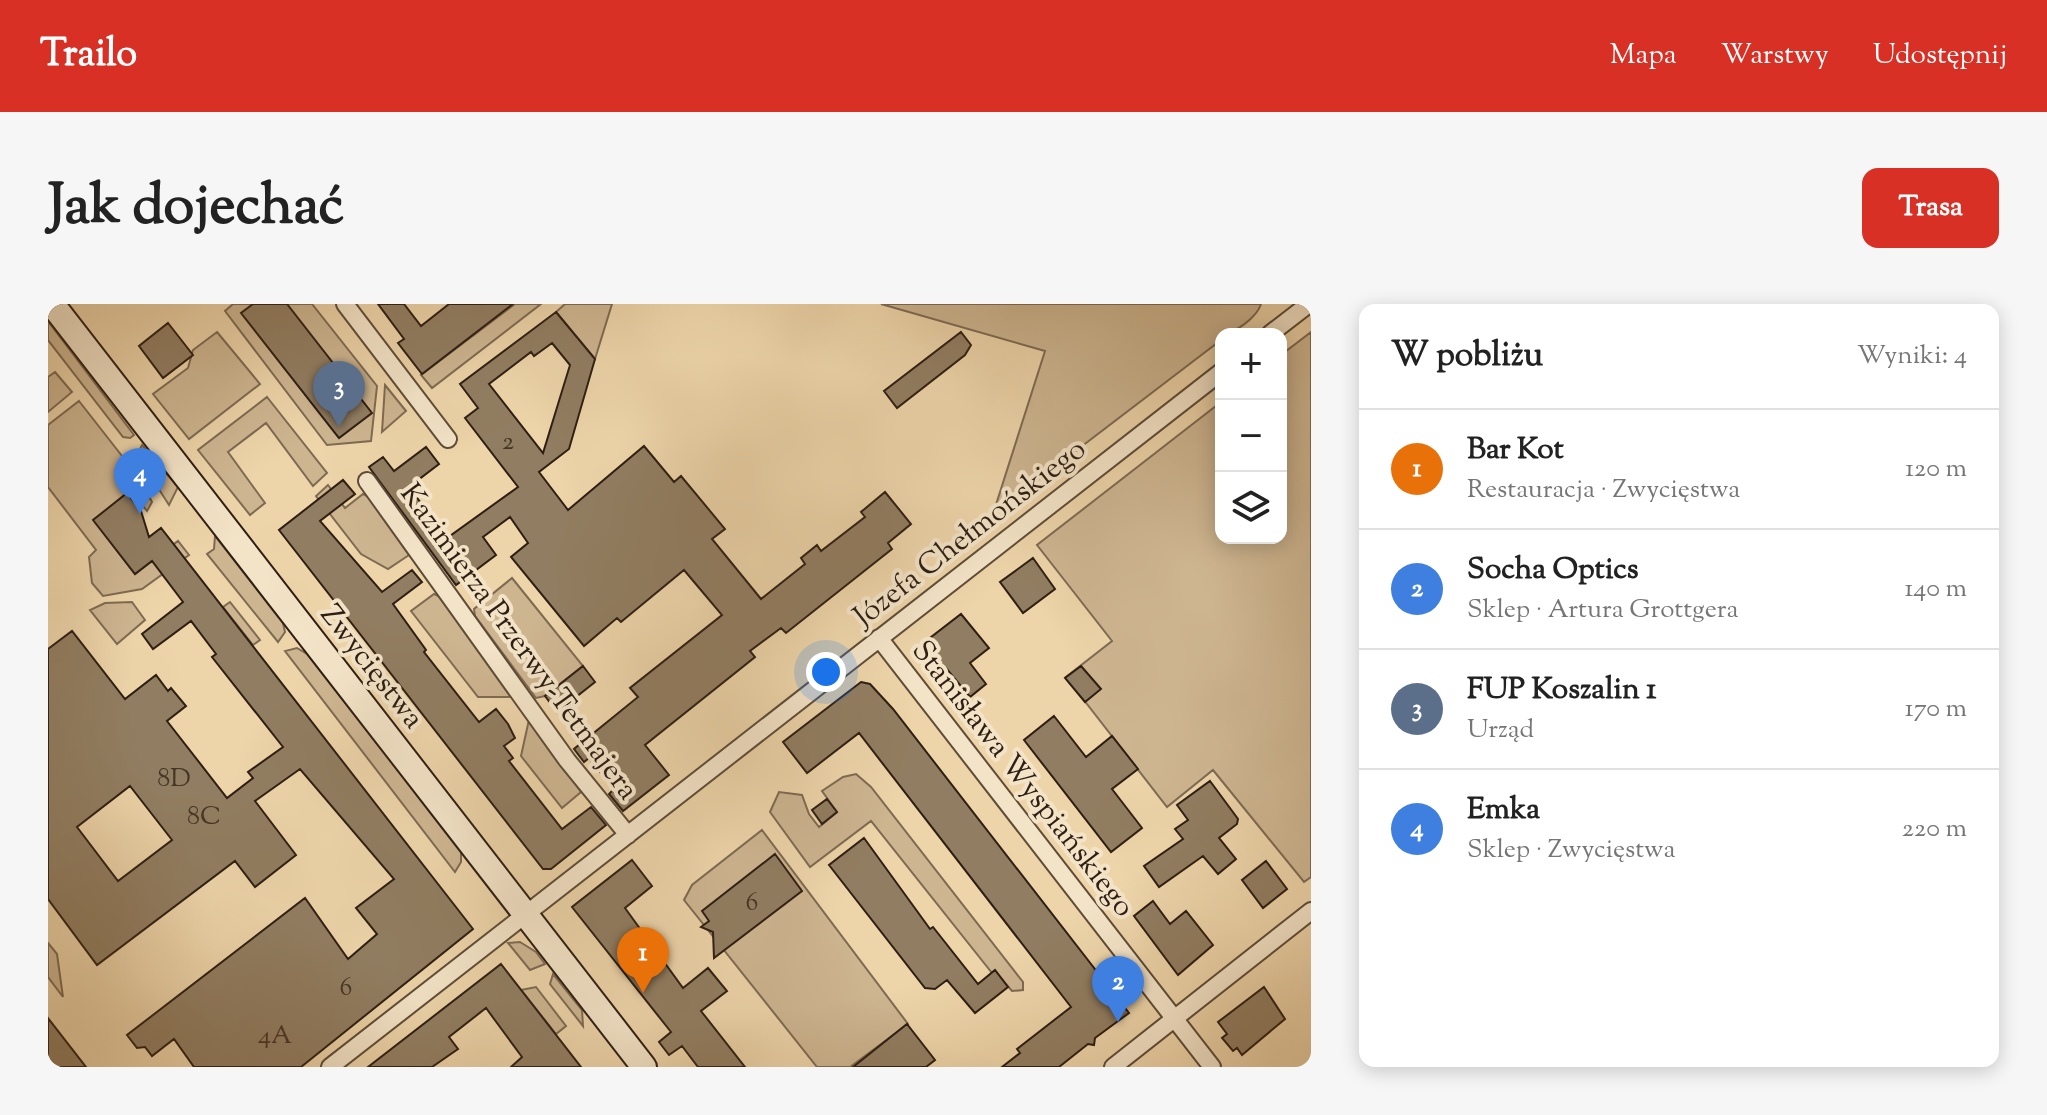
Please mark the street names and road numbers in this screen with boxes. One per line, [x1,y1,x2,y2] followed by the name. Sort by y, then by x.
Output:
[843,429,1096,640] street label: Józefa Chełmońskiego
[388,475,648,810] street label: Kazimierza Przerwy-Tetmajera
[309,596,433,739] street label: Zwycięstwa
[900,632,1144,927] street label: Stanisława Wyspiańskiego

